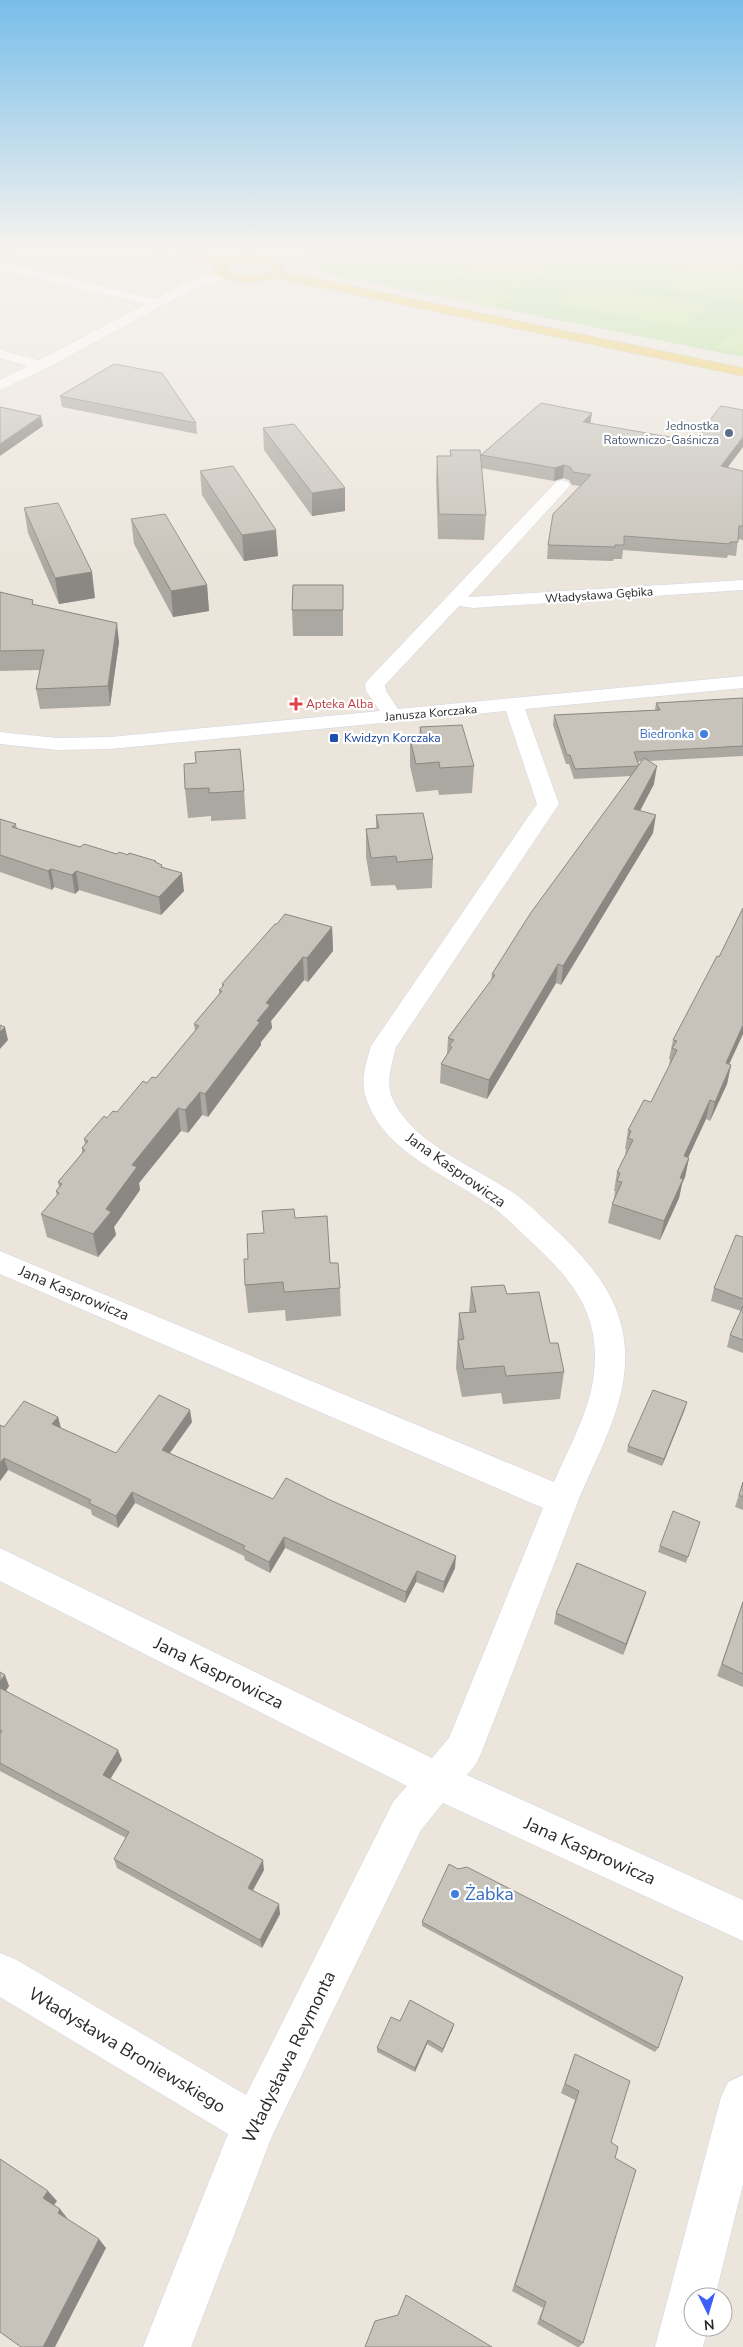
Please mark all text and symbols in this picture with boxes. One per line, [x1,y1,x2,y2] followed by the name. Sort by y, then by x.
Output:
[603,418,719,448] place label: Jednostka Ratowniczo-Gaśnicza
[723,427,735,439] marker: Jednostka Ratowniczo-Gaśnicza
[544,583,654,607] street label: Władysława Gębika
[306,696,373,712] place label: Apteka Alba
[290,698,302,710] marker: Apteka Alba
[383,701,478,725] street label: Janusza Korczaka
[640,726,694,742] place label: Biedronka
[698,728,710,740] marker: Biedronka
[344,730,441,746] place label: Kwidzyn Korczaka
[328,732,340,744] marker: Kwidzyn Korczaka
[401,1127,510,1212] street label: Jana Kasprowicza
[15,1260,132,1325] street label: Jana Kasprowicza
[149,1631,288,1715] street label: Jana Kasprowicza
[520,1811,659,1891] street label: Jana Kasprowicza
[465,1882,514,1906] place label: Żabka
[449,1888,461,1900] marker: Żabka
[237,1967,341,2147] street label: Władysława Reymonta
[24,1981,230,2119] street label: Władysława Broniewskiego
[683,2287,733,2337] north arrow
[703,2315,715,2334] text: N

